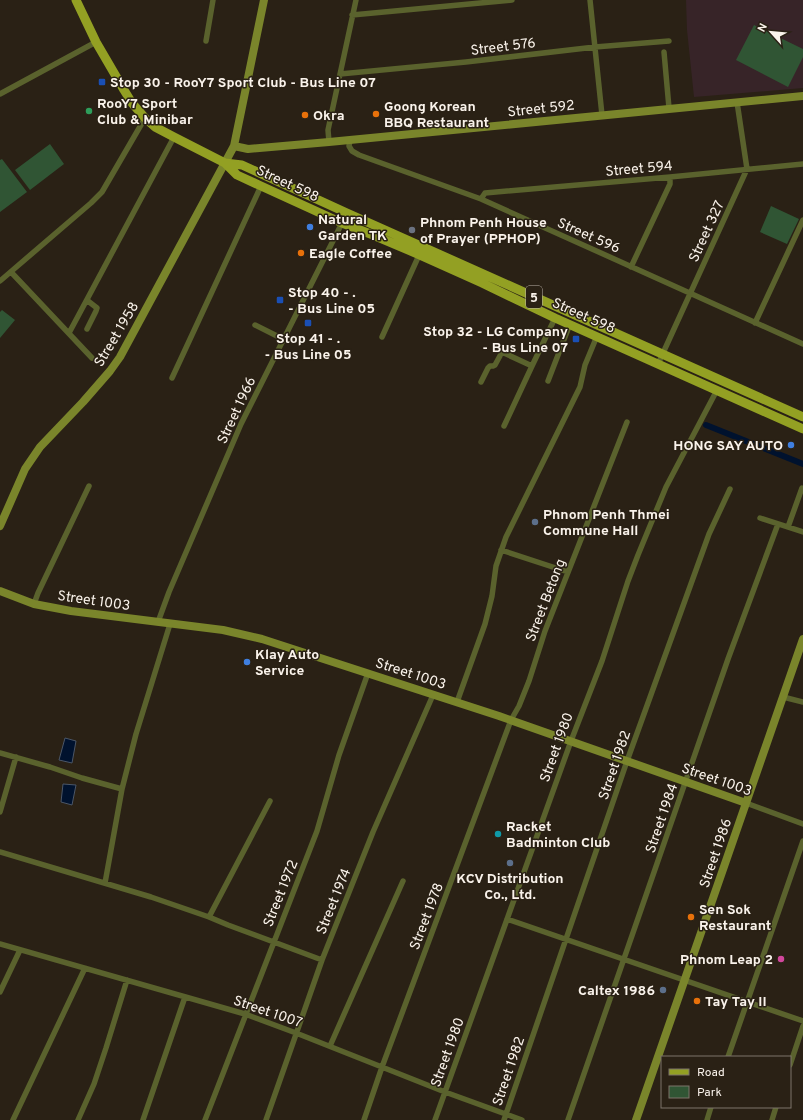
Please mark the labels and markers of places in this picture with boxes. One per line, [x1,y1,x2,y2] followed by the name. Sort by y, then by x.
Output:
[110,75,376,92] place label: Stop 30 - RooY7 Sport Club - Bus Line 07
[97,77,107,87] marker: Stop 30 - RooY7 Sport Club - Bus Line 07
[97,96,193,129] place label: RooY7 Sport Club & Minibar
[384,99,489,132] place label: Goong Korean BBQ Restaurant
[84,106,94,116] marker: RooY7 Sport Club & Minibar
[313,108,344,125] place label: Okra
[371,109,381,119] marker: Goong Korean BBQ Restaurant
[300,110,310,120] marker: Okra
[318,212,387,245] place label: Natural Garden TK
[420,215,547,248] place label: Phnom Penh House of Prayer (PPHOP)
[305,222,315,232] marker: Natural Garden TK
[407,225,417,235] marker: Phnom Penh House of Prayer (PPHOP)
[309,246,392,263] place label: Eagle Coffee
[296,248,306,258] marker: Eagle Coffee
[288,285,375,318] place label: Stop 40 - . - Bus Line 05
[275,295,285,305] marker: Stop 40 - . - Bus Line 05
[303,318,313,328] marker: Stop 41 - . - Bus Line 05
[423,324,568,357] place label: Stop 32 - LG Company - Bus Line 07
[265,331,351,364] place label: Stop 41 - . - Bus Line 05
[571,334,581,344] marker: Stop 32 - LG Company - Bus Line 07
[673,438,783,455] place label: HONG SAY AUTO
[786,440,796,450] marker: HONG SAY AUTO
[543,507,670,540] place label: Phnom Penh Thmei Commune Hall
[530,517,540,527] marker: Phnom Penh Thmei Commune Hall
[255,647,319,680] place label: Klay Auto Service
[242,657,252,667] marker: Klay Auto Service
[506,819,610,852] place label: Racket Badminton Club
[493,829,503,839] marker: Racket Badminton Club
[505,858,515,868] marker: KCV Distribution Co., Ltd.
[456,871,564,904] place label: KCV Distribution Co., Ltd.
[699,902,771,935] place label: Sen Sok Restaurant
[686,912,696,922] marker: Sen Sok Restaurant
[680,952,773,969] place label: Phnom Leap 2
[776,954,786,964] marker: Phnom Leap 2
[578,983,655,1000] place label: Caltex 1986
[658,985,668,995] marker: Caltex 1986
[705,994,767,1011] place label: Tay Tay II
[692,996,702,1006] marker: Tay Tay II

